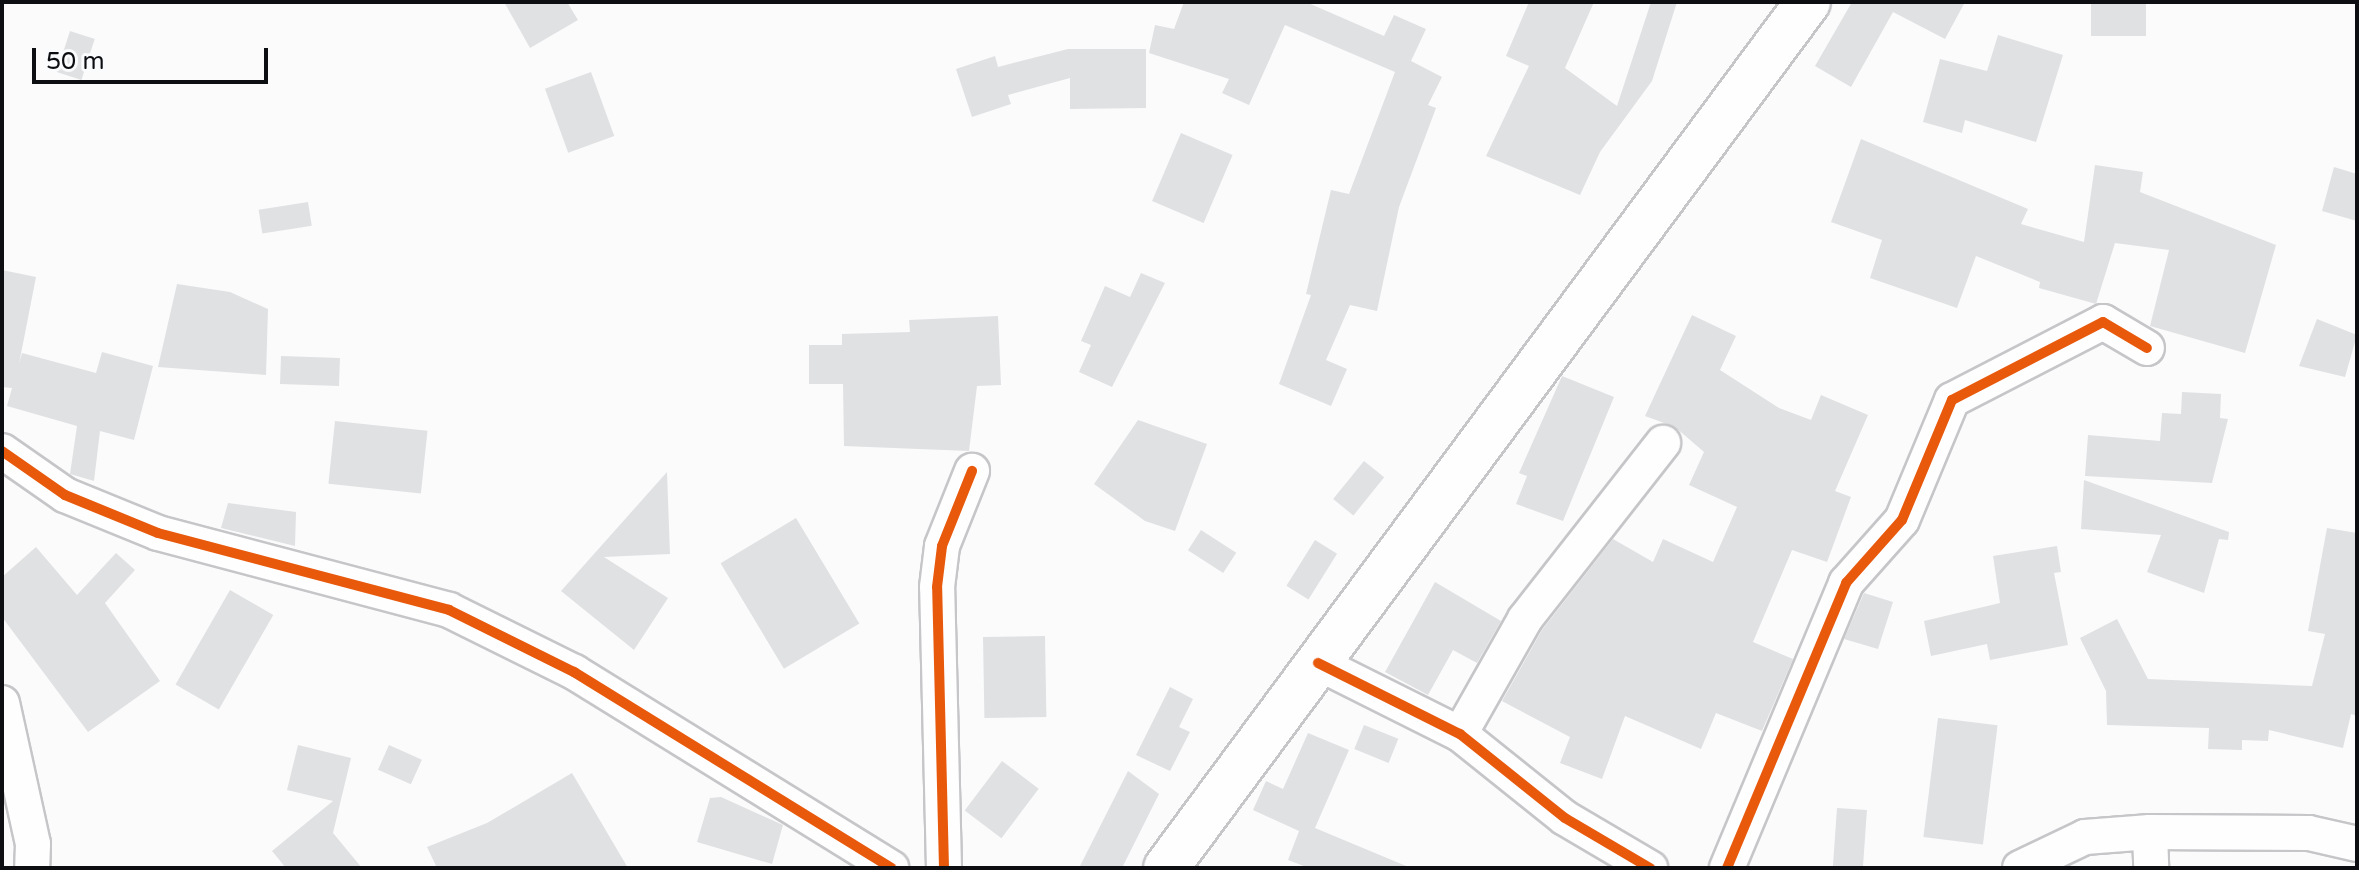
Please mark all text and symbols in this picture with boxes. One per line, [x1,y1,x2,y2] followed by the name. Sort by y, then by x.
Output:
[36,32,272,82] scale bar
[46,47,104,76] text: 50 m

